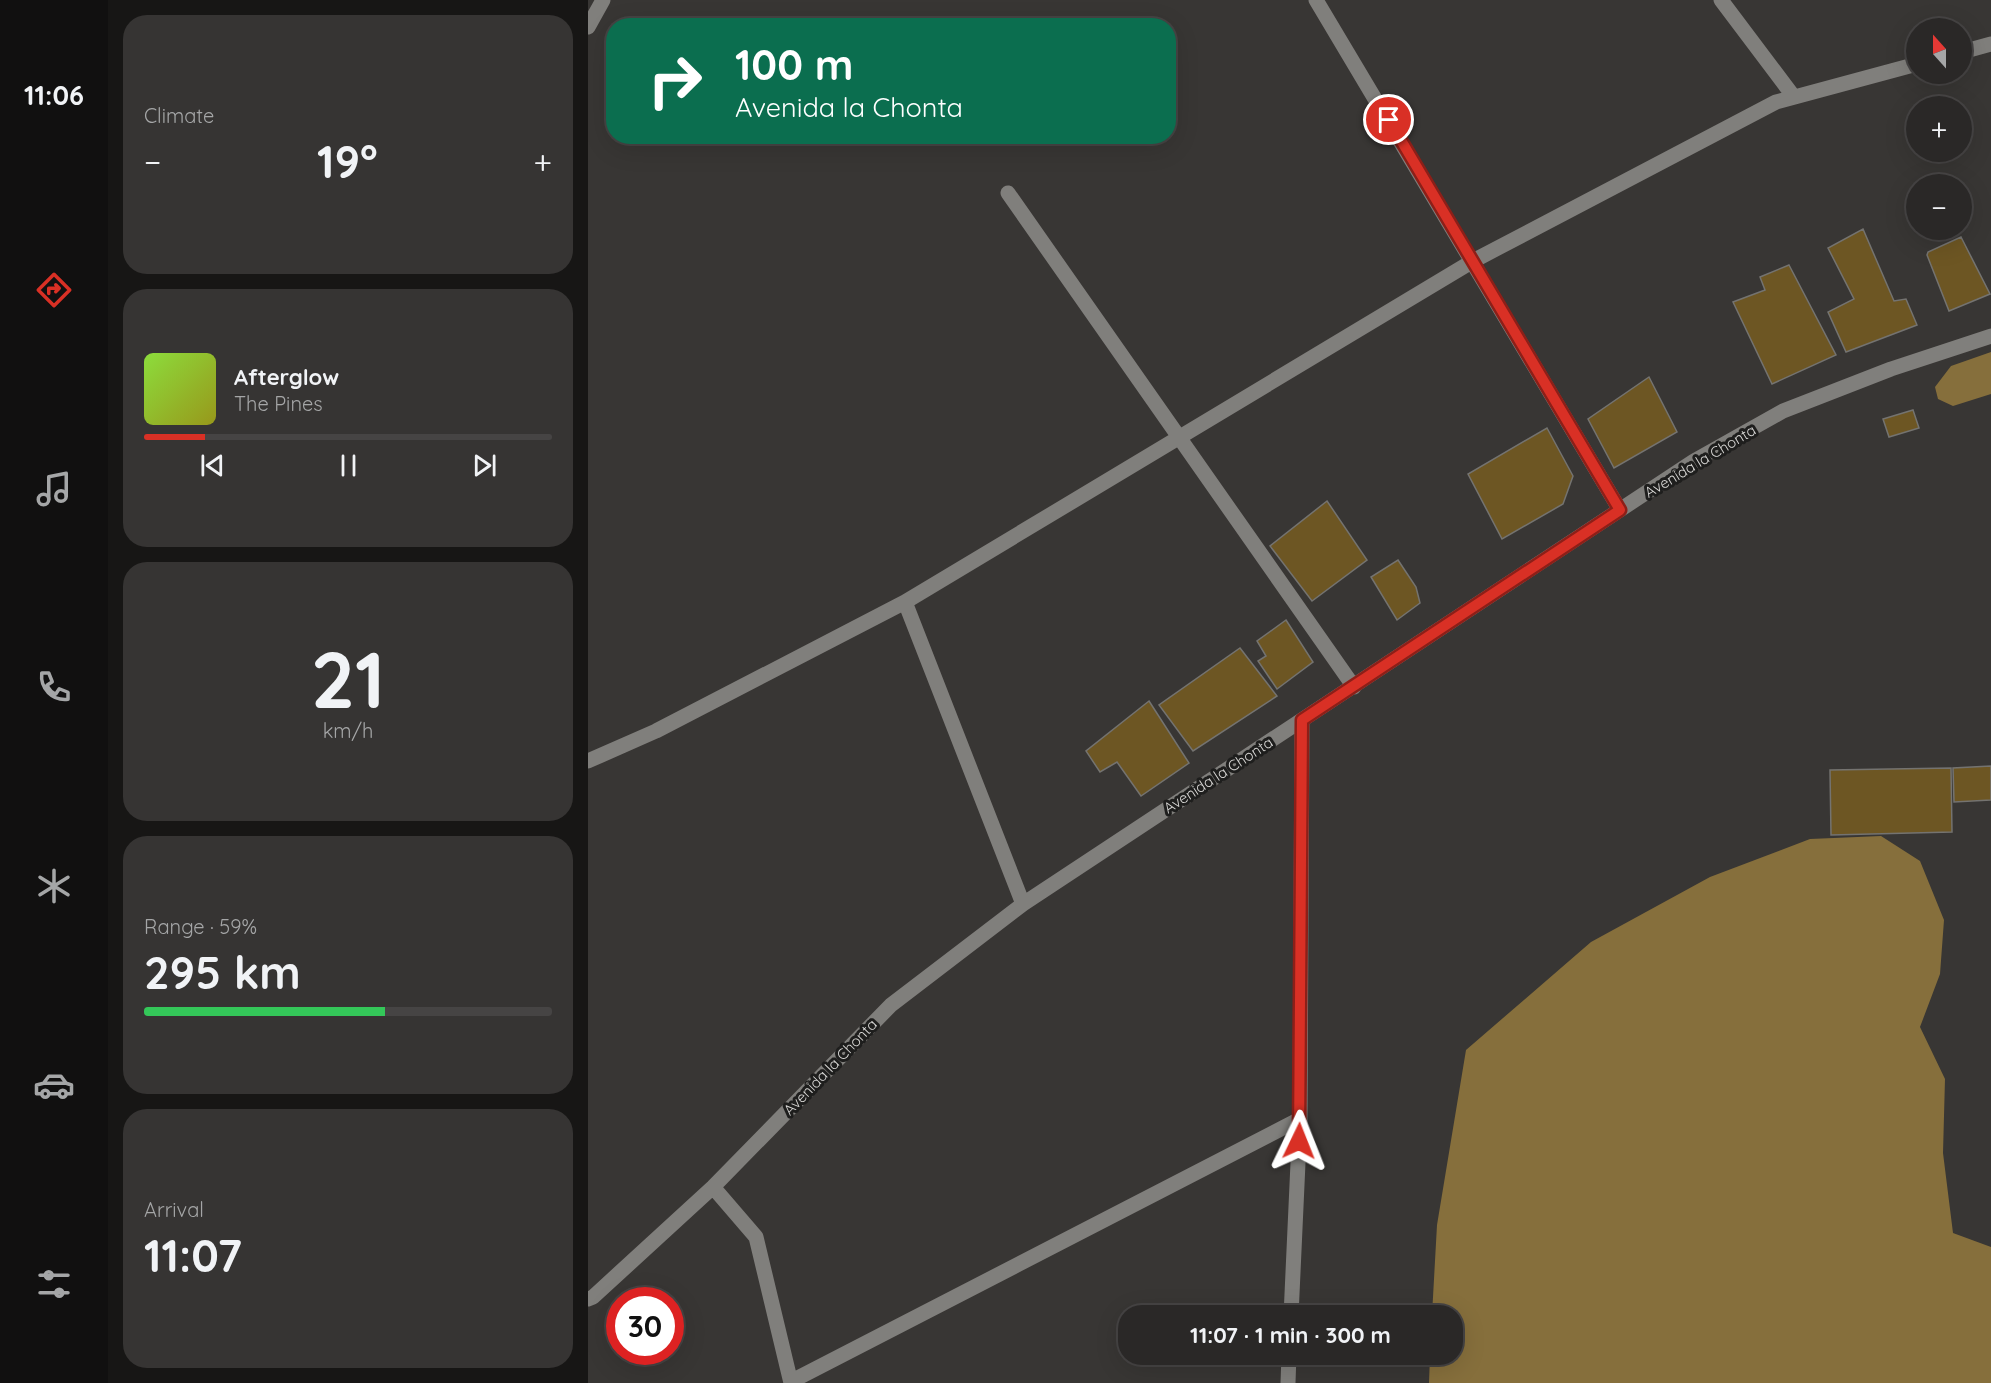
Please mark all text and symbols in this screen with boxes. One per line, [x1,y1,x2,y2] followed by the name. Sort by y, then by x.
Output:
[1906,18,1972,84] north arrow
[1906,18,1972,240] map controls
[735,38,853,91] text: 100 m
[636,42,714,120] icon: right
[24,78,84,112] text: 11:06
[735,90,963,124] text: Avenida la Chonta
[1363,94,1414,145] pin
[1906,96,1972,162] button: +
[144,103,214,128] text: Climate
[1372,103,1405,136] icon: arrive
[317,133,378,189] text: 19°
[144,141,161,182] text: −
[533,141,552,182] text: +
[1906,174,1972,240] button: −
[33,269,75,311] icon: directions
[234,363,339,391] text: Afterglow
[234,391,323,416] text: The Pines
[1641,420,1759,502] street label: Avenida la Chonta
[196,449,229,482] icon: previous
[332,449,365,482] icon: pause
[468,449,501,482] icon: next
[33,468,75,510] icon: music
[311,630,385,728] text: 21
[33,666,75,708] icon: phone
[323,718,373,743] text: km/h
[1160,733,1276,817] street label: Avenida la Chonta
[33,865,75,907] icon: climate
[144,914,257,939] text: Range · 59%
[144,944,301,1000] text: 295 km
[779,1015,881,1119] street label: Avenida la Chonta
[33,1064,75,1106] icon: car
[1267,1109,1331,1173] position arrow
[144,1197,204,1222] text: Arrival
[144,1227,242,1283] text: 11:07
[33,1263,75,1305] icon: filters
[606,1287,684,1365] speed limit sign: 30
[1190,1321,1391,1349] text: 11:07 · 1 min · 300 m

